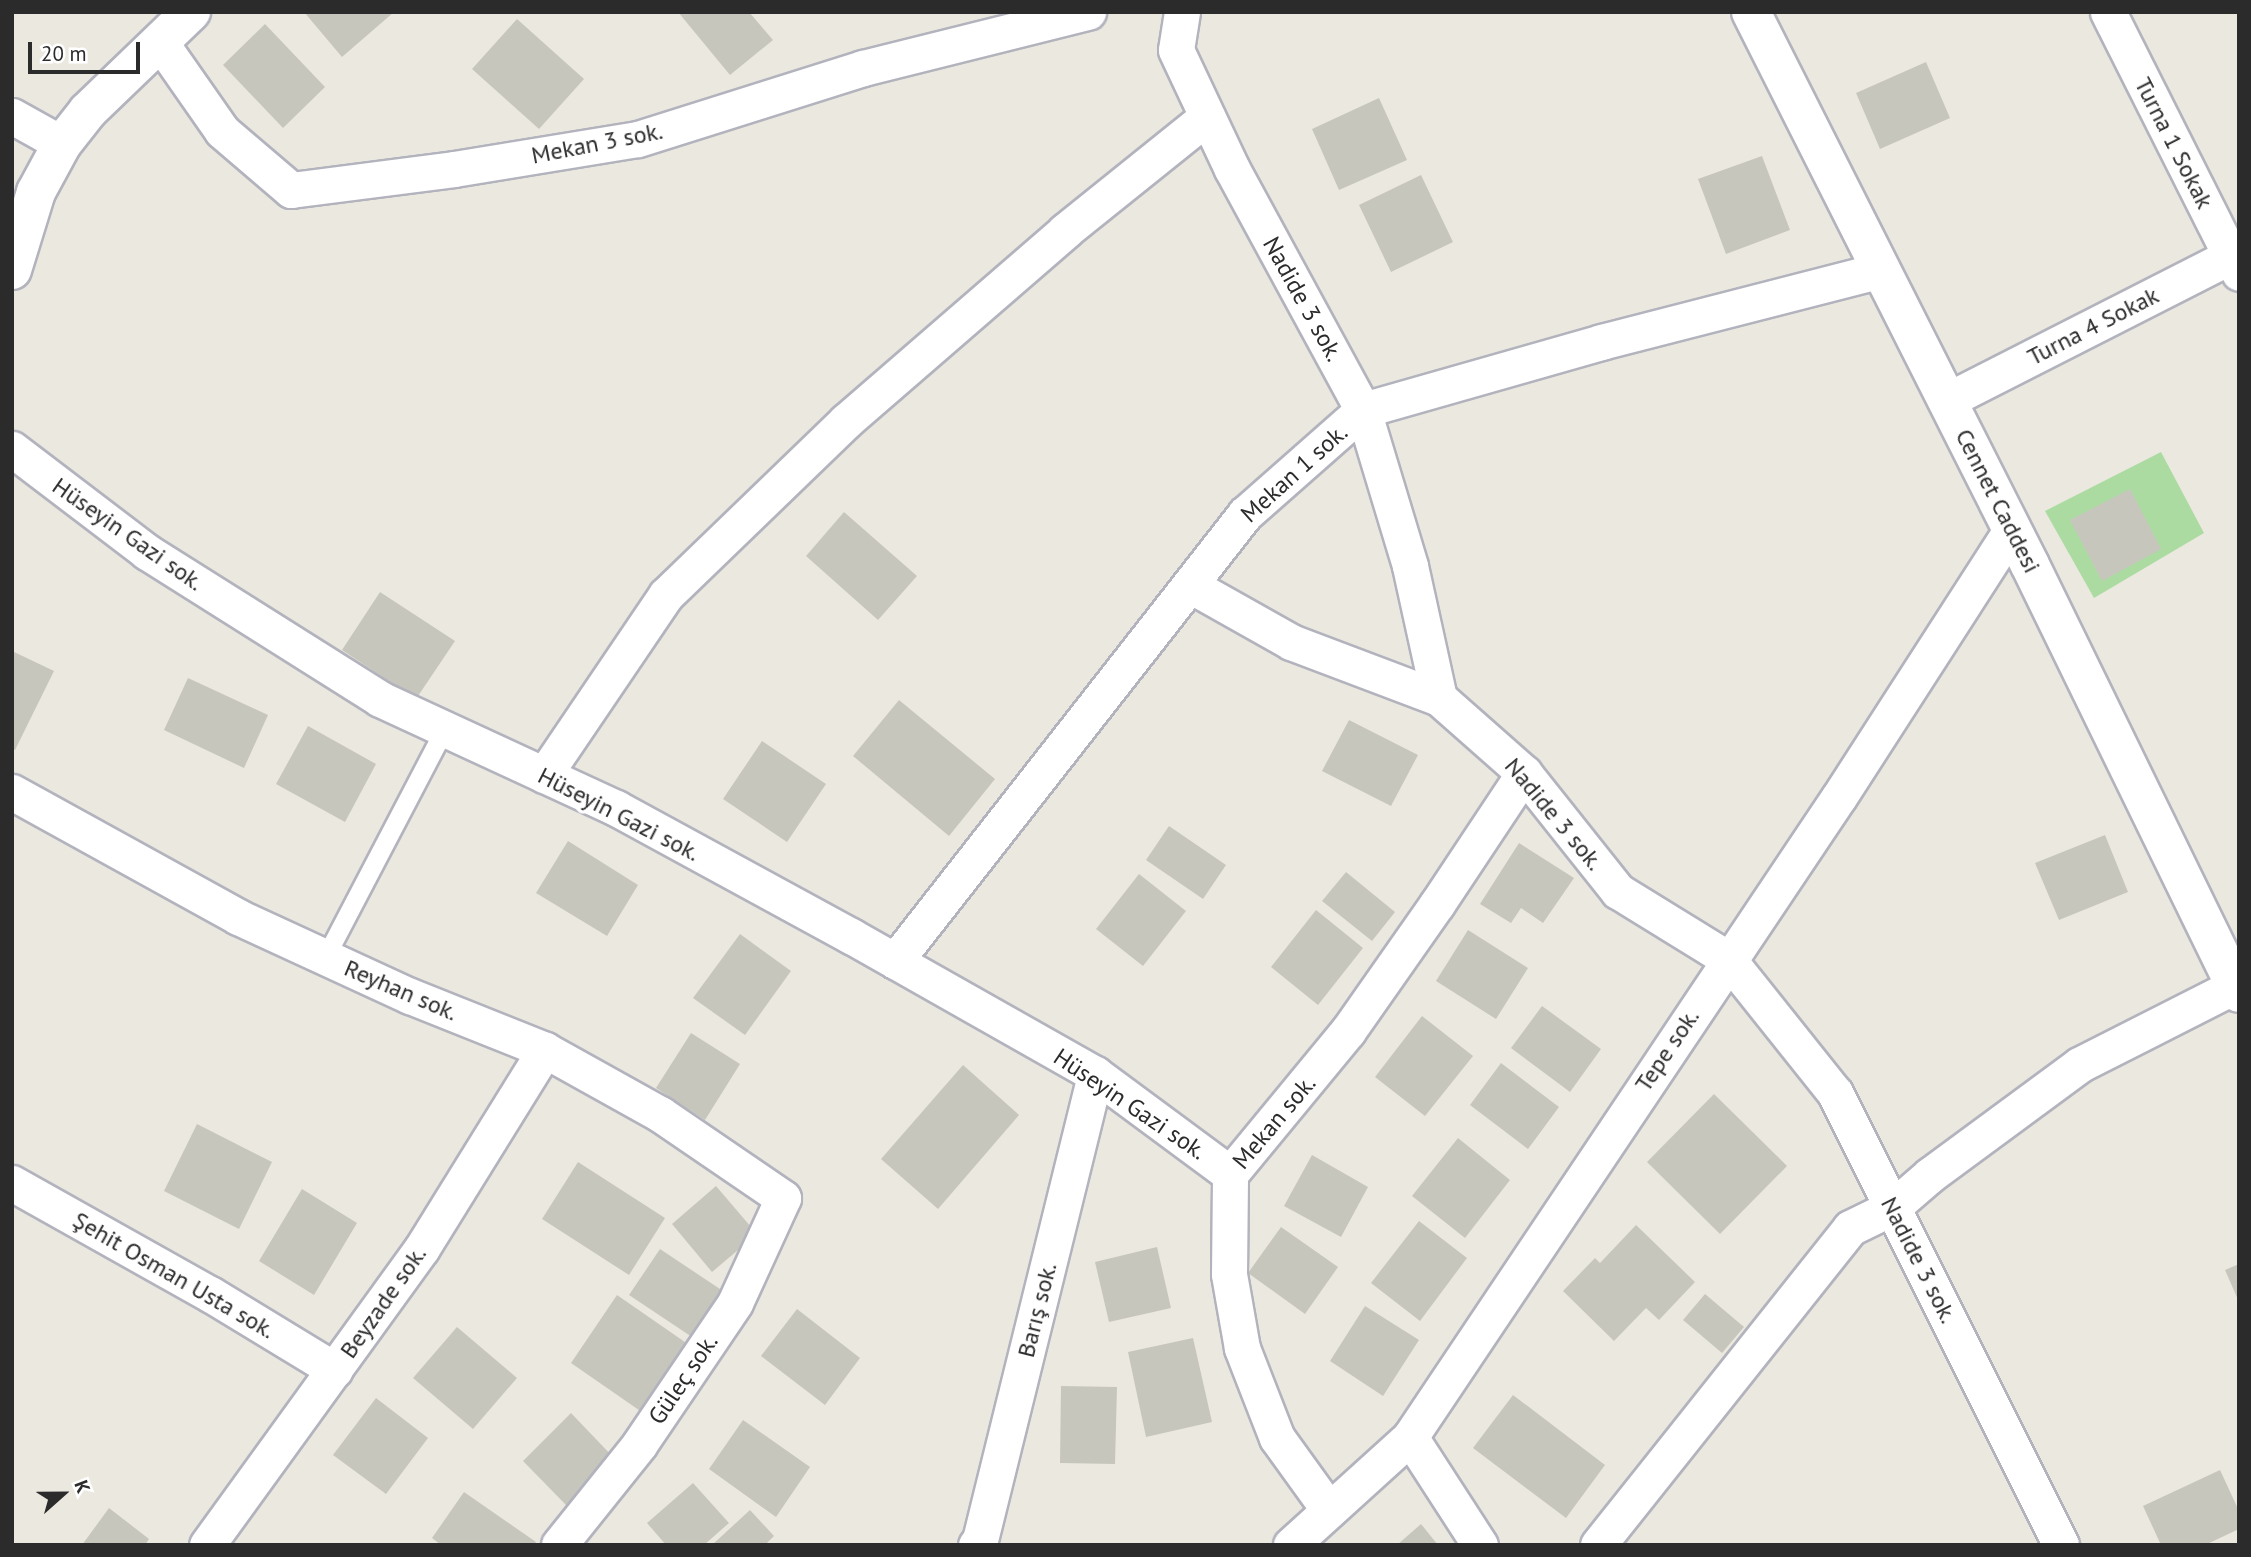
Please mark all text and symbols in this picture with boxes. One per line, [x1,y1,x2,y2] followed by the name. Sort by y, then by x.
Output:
[32,28,144,72] scale bar
[41,40,87,67] text: 20 m
[2129,73,2219,213] street label: Turna 1 Sokak
[529,116,665,170] street label: Mekan 3 sok.
[1257,232,1349,366] street label: Nadide 3 sok.
[2023,281,2163,371] street label: Turna 4 Sokak
[1235,418,1353,528] street label: Mekan 1 sok.
[1949,424,2047,578] street label: Cennet Caddesi
[47,471,209,597] street label: Hüseyin Gazi sok.
[1499,752,1609,876] street label: Nadide 3 sok.
[533,761,705,867] street label: Hüseyin Gazi sok.
[340,953,462,1027] street label: Reyhan sok.
[1629,1003,1705,1097] street label: Tepe sok.
[1048,1042,1212,1166] street label: Hüseyin Gazi sok.
[1226,1069,1322,1175] street label: Mekan sok.
[1875,1192,1963,1328] street label: Nadide 3 sok.
[68,1205,280,1345] street label: Şehit Osman Usta sok.
[334,1240,432,1364] street label: Beyzade sok.
[1011,1260,1063,1360] street label: Barış sok.
[642,1328,724,1430] street label: Güleç sok.
[28,1459,98,1529] north arrow
[69,1477,96,1496] text: K

